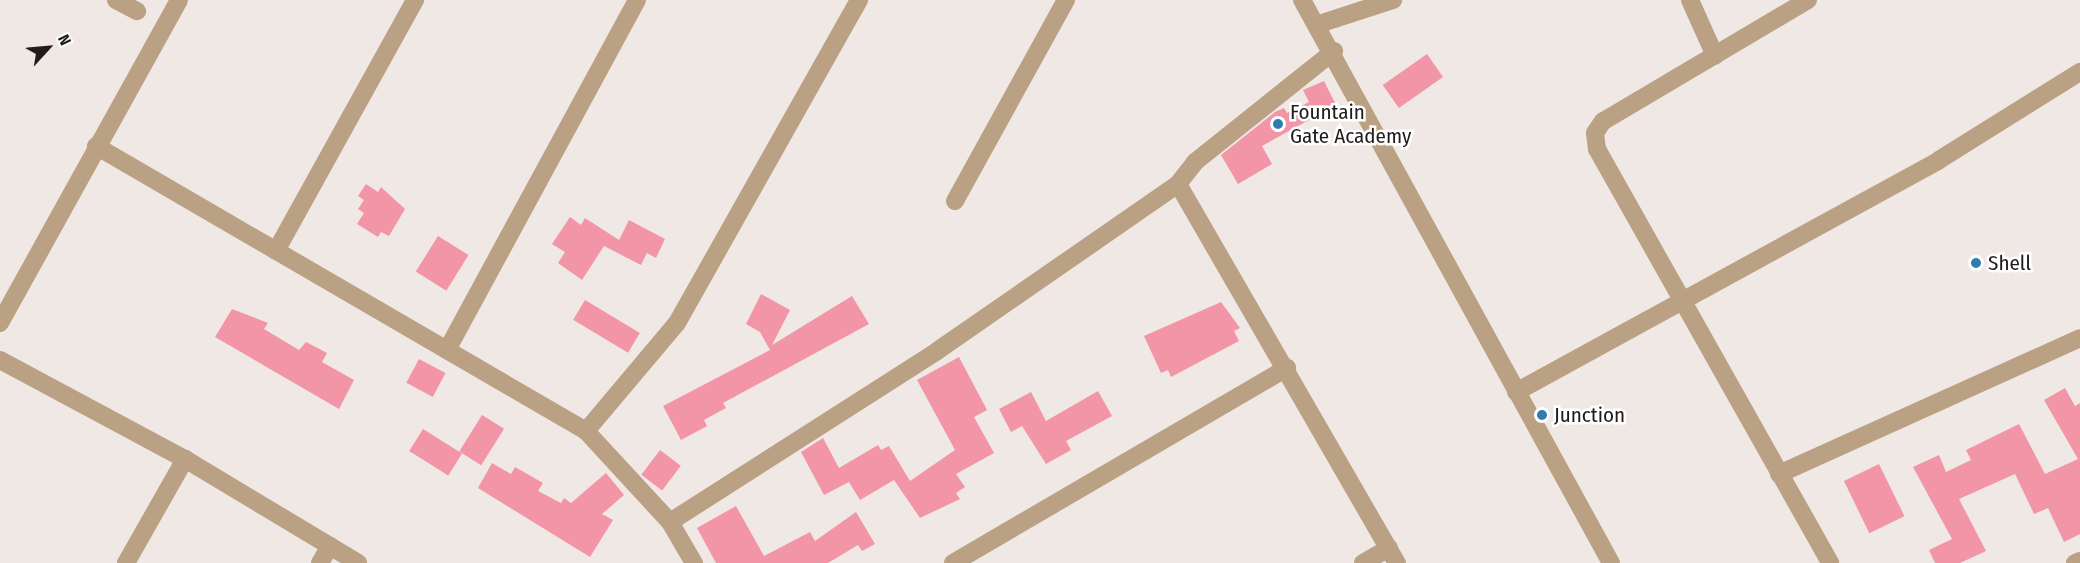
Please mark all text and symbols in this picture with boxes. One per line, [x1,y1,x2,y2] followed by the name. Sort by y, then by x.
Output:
[18,18,78,78] north arrow
[54,31,75,48] text: N
[1290,99,1411,149] place label: Fountain Gate Academy
[1271,117,1285,131] marker: Fountain Gate Academy
[1988,250,2031,276] place label: Shell
[1969,256,1983,270] marker: Shell
[1554,402,1625,428] place label: Junction
[1535,408,1549,422] marker: Junction

